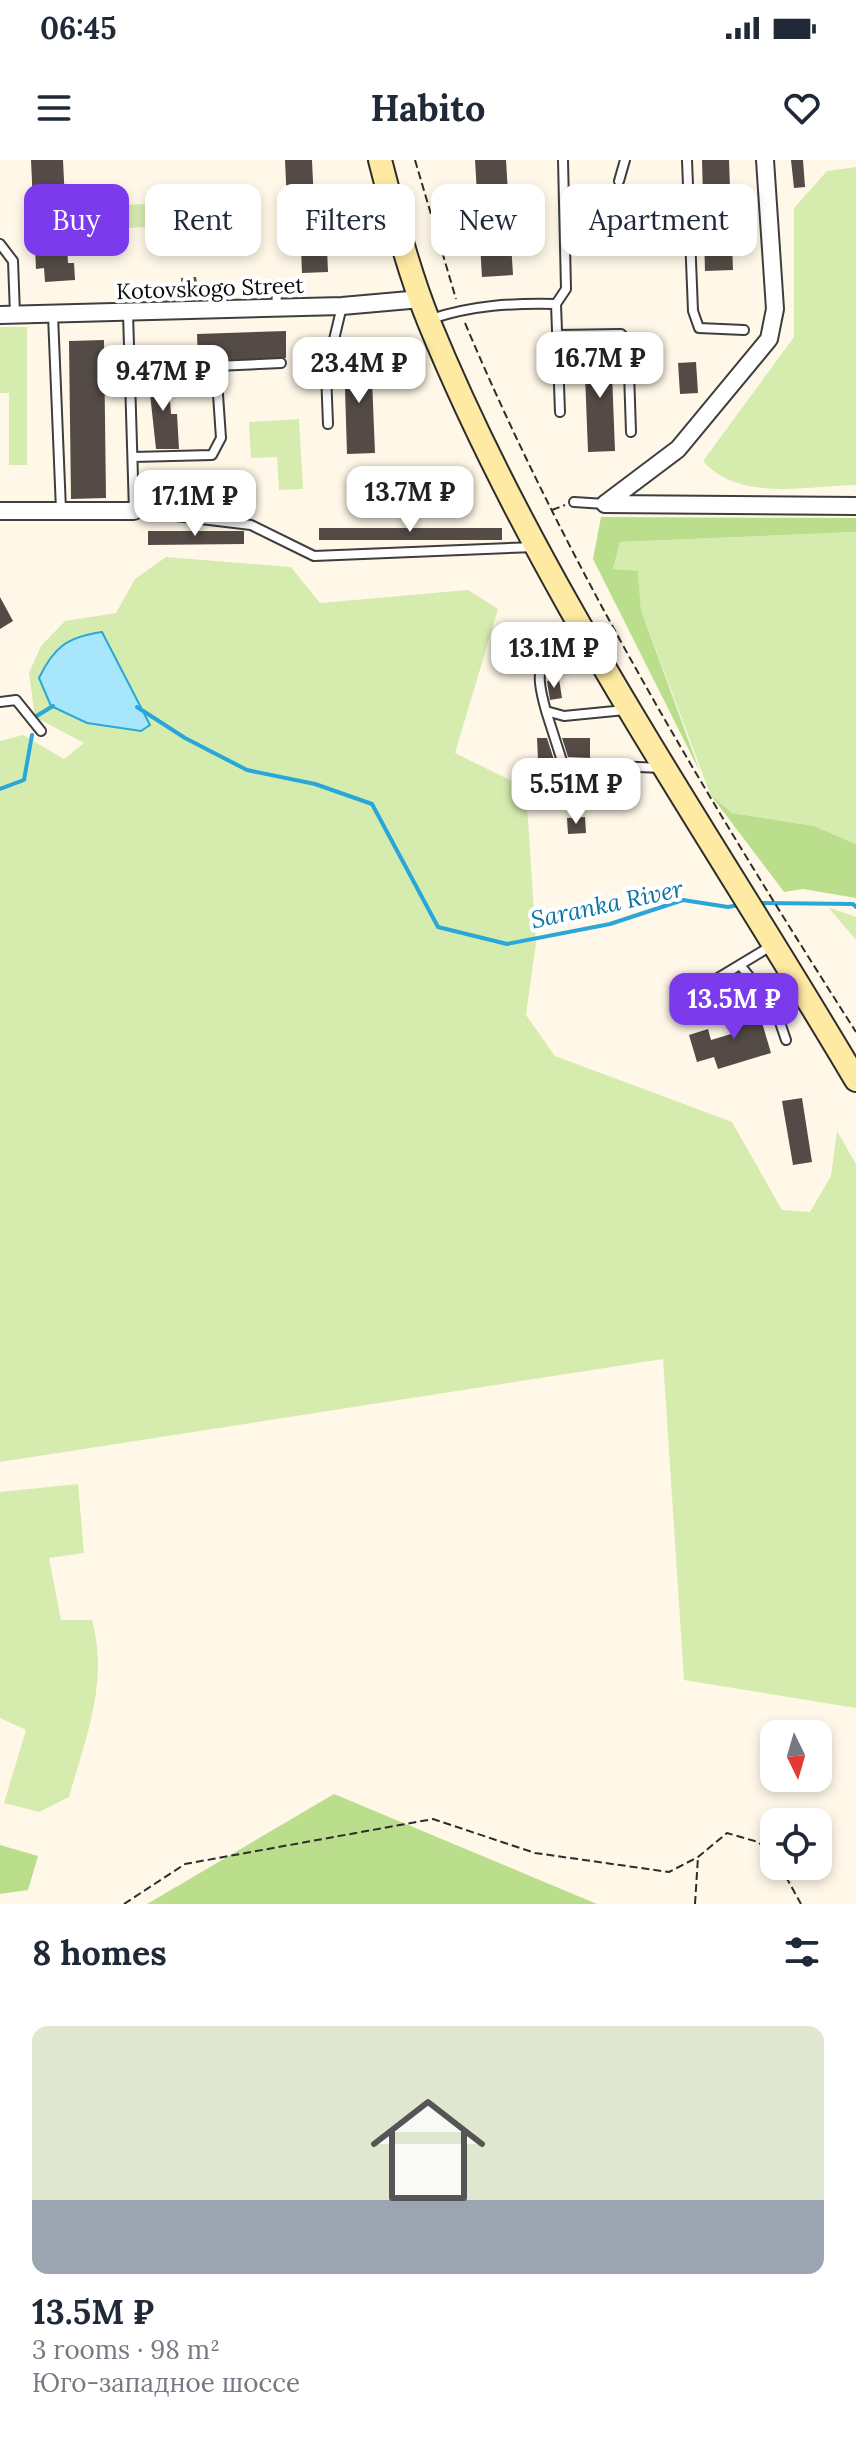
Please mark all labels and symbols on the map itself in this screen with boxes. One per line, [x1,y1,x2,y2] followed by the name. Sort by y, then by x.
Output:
[116,271,305,305] street label: Kotovskogo Street
[526,332,674,400] pin: 16.7M ₽
[285,337,433,405] pin: 23.4M ₽
[89,345,237,413] pin: 9.47M ₽
[336,466,484,534] pin: 13.7M ₽
[121,470,269,538] pin: 17.1M ₽
[480,622,628,690] pin: 13.1M ₽
[502,758,650,826] pin: 5.51M ₽
[528,873,686,935] water label: Saranka River
[660,973,808,1041] pin: 13.5M ₽
[760,1720,832,1792] north arrow

